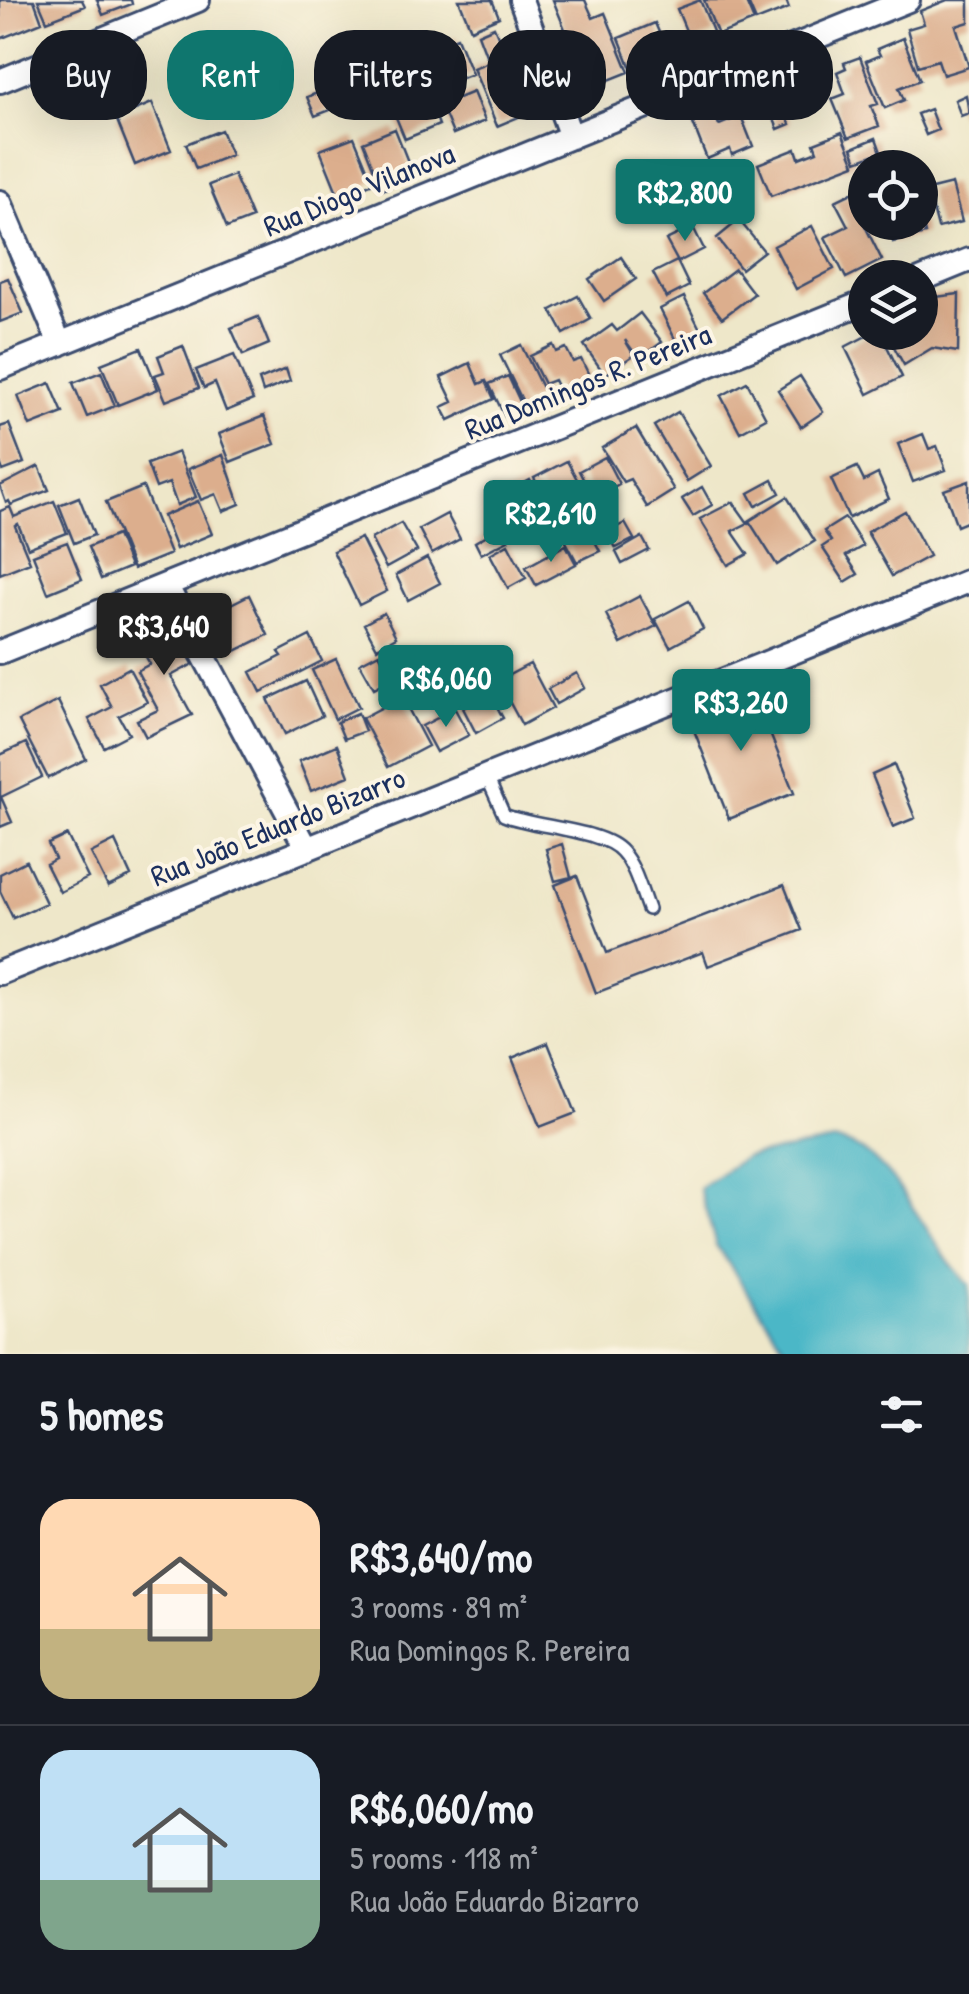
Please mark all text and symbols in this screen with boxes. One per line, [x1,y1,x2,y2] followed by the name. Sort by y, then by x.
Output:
[30,30,147,120] chip: Buy
[167,30,294,120] chip: Rent
[314,30,467,120] chip: Filters
[487,30,606,120] chip: New
[626,30,833,120] chip: Apartment
[257,133,460,246] street label: Rua Diogo Vilanova
[848,150,938,350] map controls
[848,150,938,240] button: locate
[593,159,777,244] pin: R$2,800
[638,170,732,213] text: R$2,800
[848,260,938,350] button: layers
[459,313,717,449] street label: Rua Domingos R. Pereira
[459,480,643,565] pin: R$2,610
[506,491,596,534] text: R$2,610
[72,593,256,678] pin: R$3,640
[119,604,209,647] text: R$3,640
[354,645,538,730] pin: R$6,060
[400,656,492,699] text: R$6,060
[649,669,833,754] pin: R$3,260
[694,680,788,723] text: R$3,260
[145,757,411,895] street label: Rua João Eduardo Bizarro
[40,1386,163,1443] text: 5 homes
[874,1387,929,1442] icon: filters
[350,1528,532,1585] text: R$3,640/mo
[120,1539,240,1659] icon: home
[350,1585,527,1628] text: 3 rooms · 89 m²
[350,1628,630,1671] text: Rua Domingos R. Pereira
[350,1779,533,1836] text: R$6,060/mo
[120,1790,240,1910] icon: home
[350,1836,538,1879] text: 5 rooms · 118 m²
[350,1879,639,1922] text: Rua João Eduardo Bizarro

